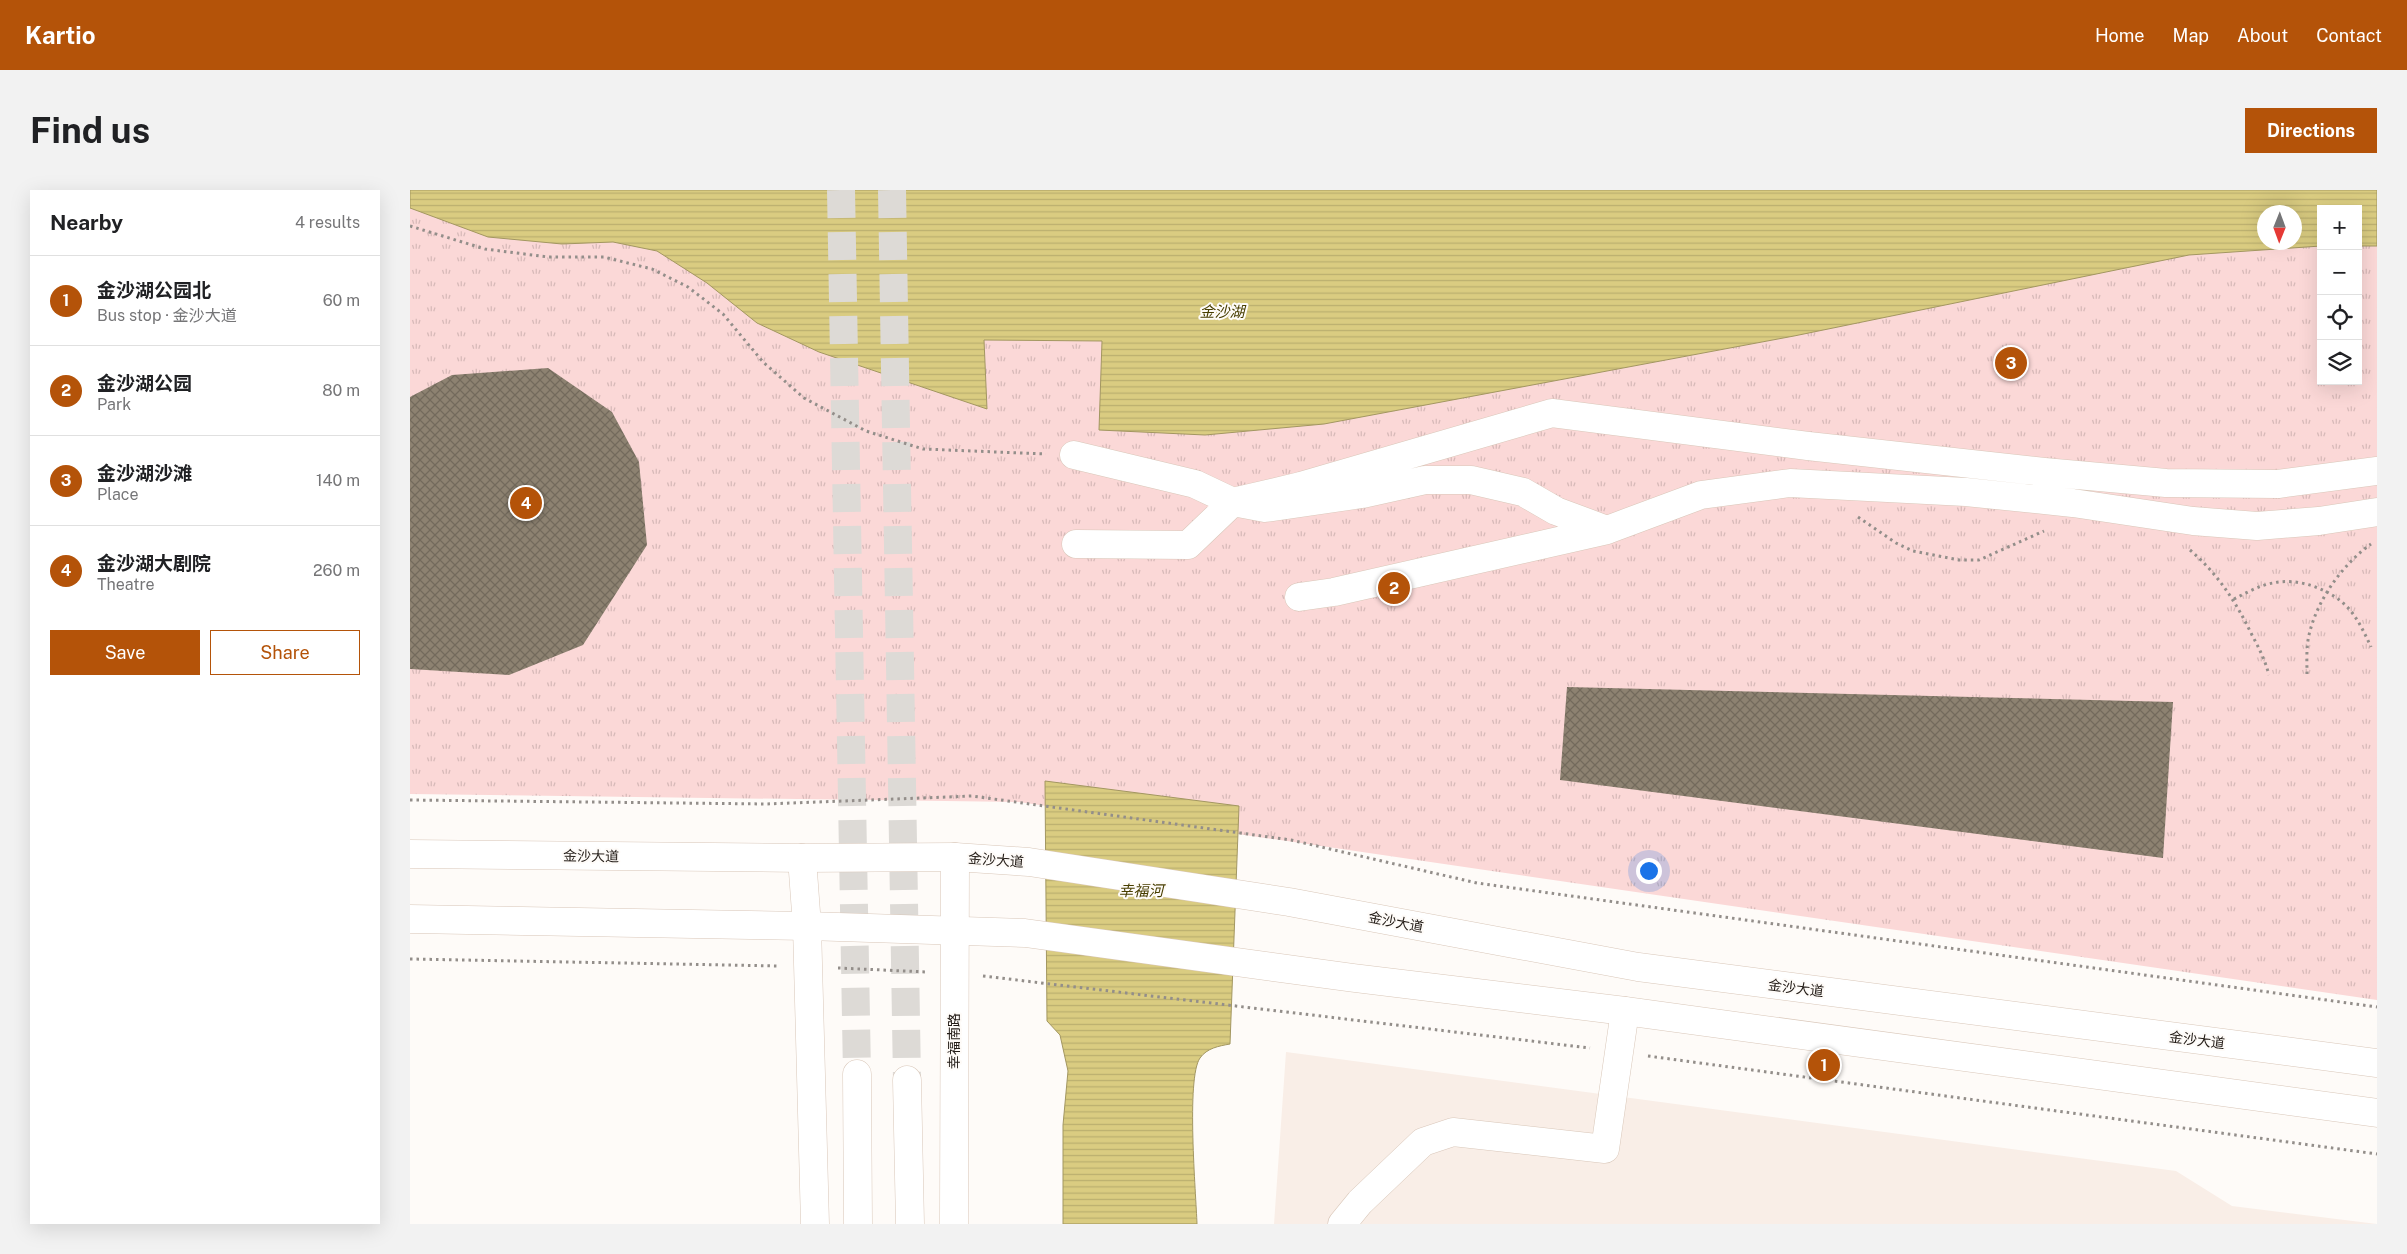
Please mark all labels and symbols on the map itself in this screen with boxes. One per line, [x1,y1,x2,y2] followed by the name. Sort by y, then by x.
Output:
[2257,205,2302,250] north arrow
[1199,303,1246,320] water label: 金沙湖
[1995,344,2027,382] pin: 3
[510,484,542,522] pin: 4
[1378,569,1410,607] pin: 2
[563,848,619,864] street label: 金沙大道
[968,850,1024,870] street label: 金沙大道
[1636,858,1662,884] your location
[1118,882,1166,899] water label: 幸福河
[1367,909,1425,935] street label: 金沙大道
[1767,977,1825,999] street label: 金沙大道
[946,1013,962,1069] street label: 幸福南路
[2168,1029,2226,1051] street label: 金沙大道
[1808,1046,1840,1084] pin: 1

